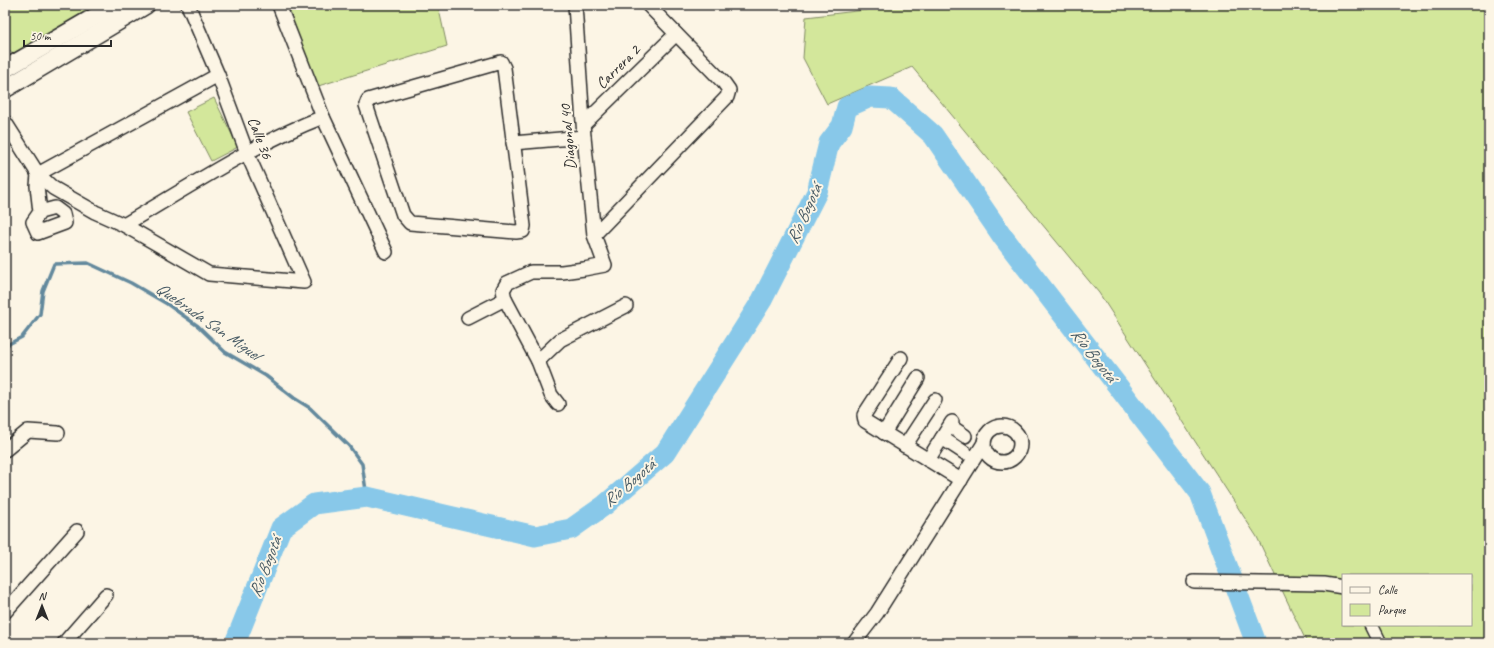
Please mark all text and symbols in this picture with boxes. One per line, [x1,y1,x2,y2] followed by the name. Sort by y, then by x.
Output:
[24,22,111,48] scale bar
[30,28,52,44] text: 50 m
[592,39,646,93] street label: Carrera 2
[555,102,581,170] street label: Diagonal 40
[243,114,277,163] street label: Calle 36
[782,177,828,247] water label: Río Bogotá
[152,277,269,368] water label: Quebrada San Miguel
[1067,324,1124,390] water label: Río Bogotá
[599,452,663,511] water label: Río Bogotá
[244,530,288,600] water label: Río Bogotá
[1342,574,1472,626] legend
[1378,582,1398,598] text: Calle
[22,586,62,626] north arrow
[39,589,48,603] text: N
[1378,602,1407,618] text: Parque

